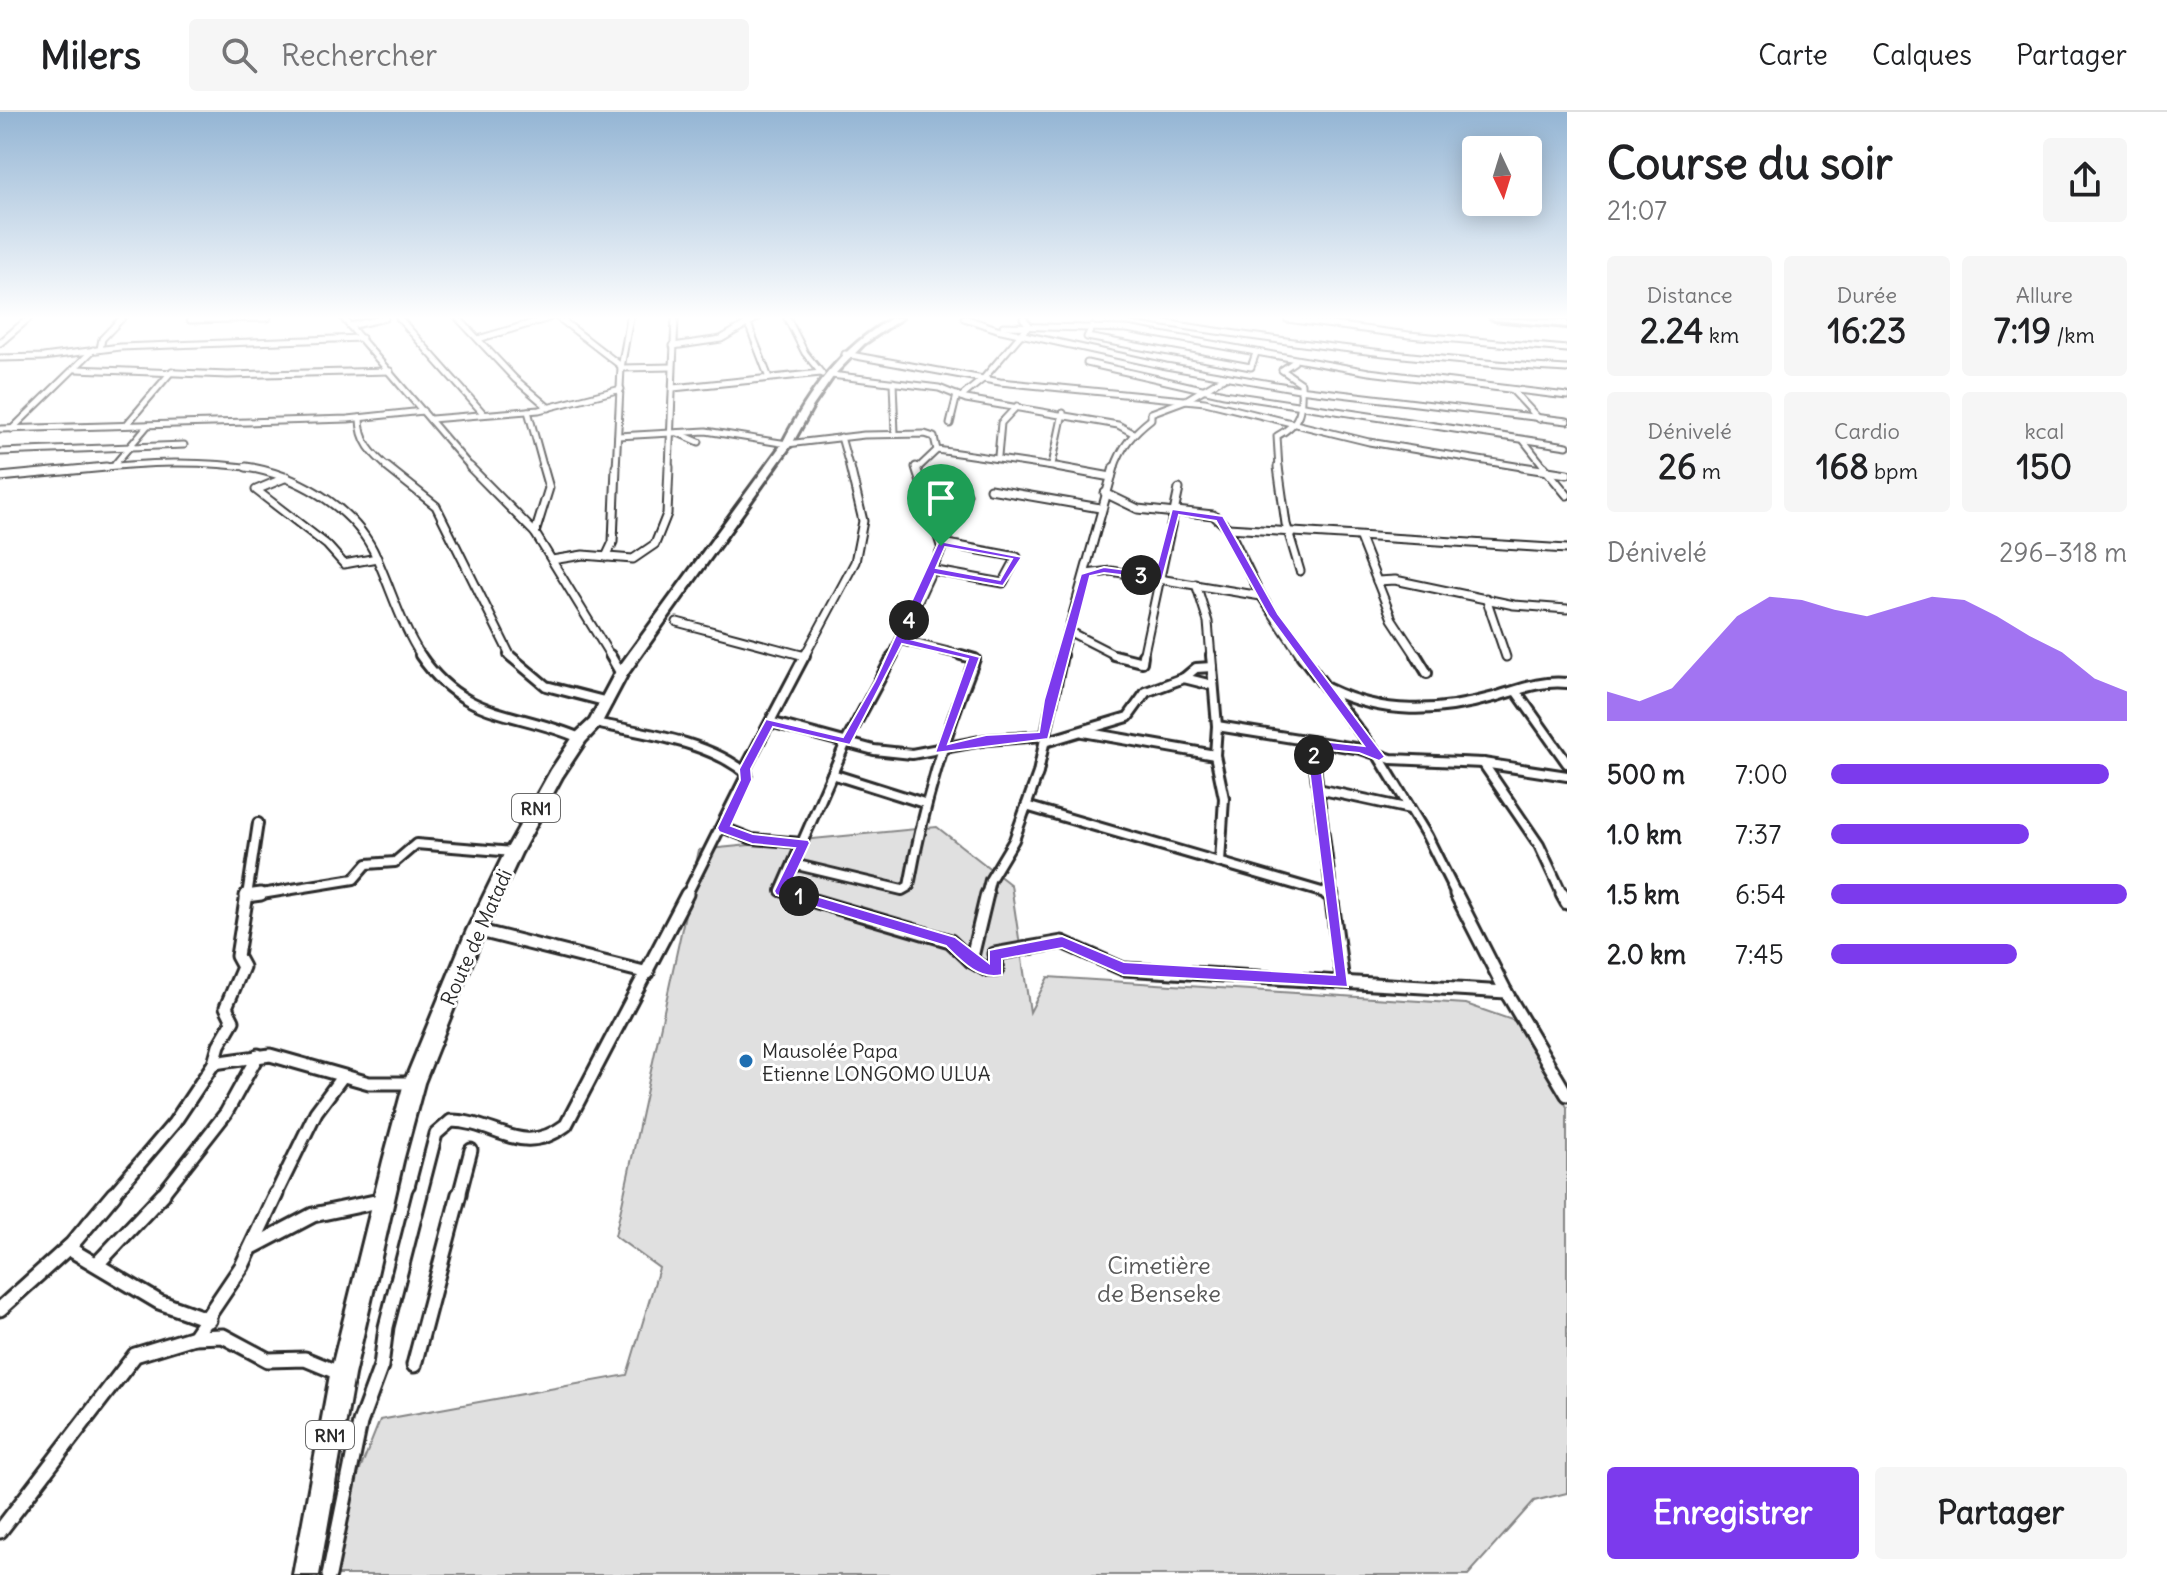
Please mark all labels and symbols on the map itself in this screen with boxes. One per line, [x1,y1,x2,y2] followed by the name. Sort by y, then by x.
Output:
[1462,136,1542,216] north arrow
[907,464,975,546] pin
[1121,555,1161,595] pin: 3
[889,600,929,640] pin: 4
[1294,735,1334,775] pin: 2
[512,794,560,822] road number: RN1
[435,865,517,1009] street label: Route de Matadi
[779,876,819,916] pin: 1
[762,1038,991,1086] place label: Mausolée Papa Etienne LONGOMO ULUA
[737,1052,755,1070] marker: Mausolée Papa Etienne LONGOMO ULUA
[1097,1250,1221,1308] park label: Cimetière de Benseke
[306,1421,354,1449] road number: RN1

